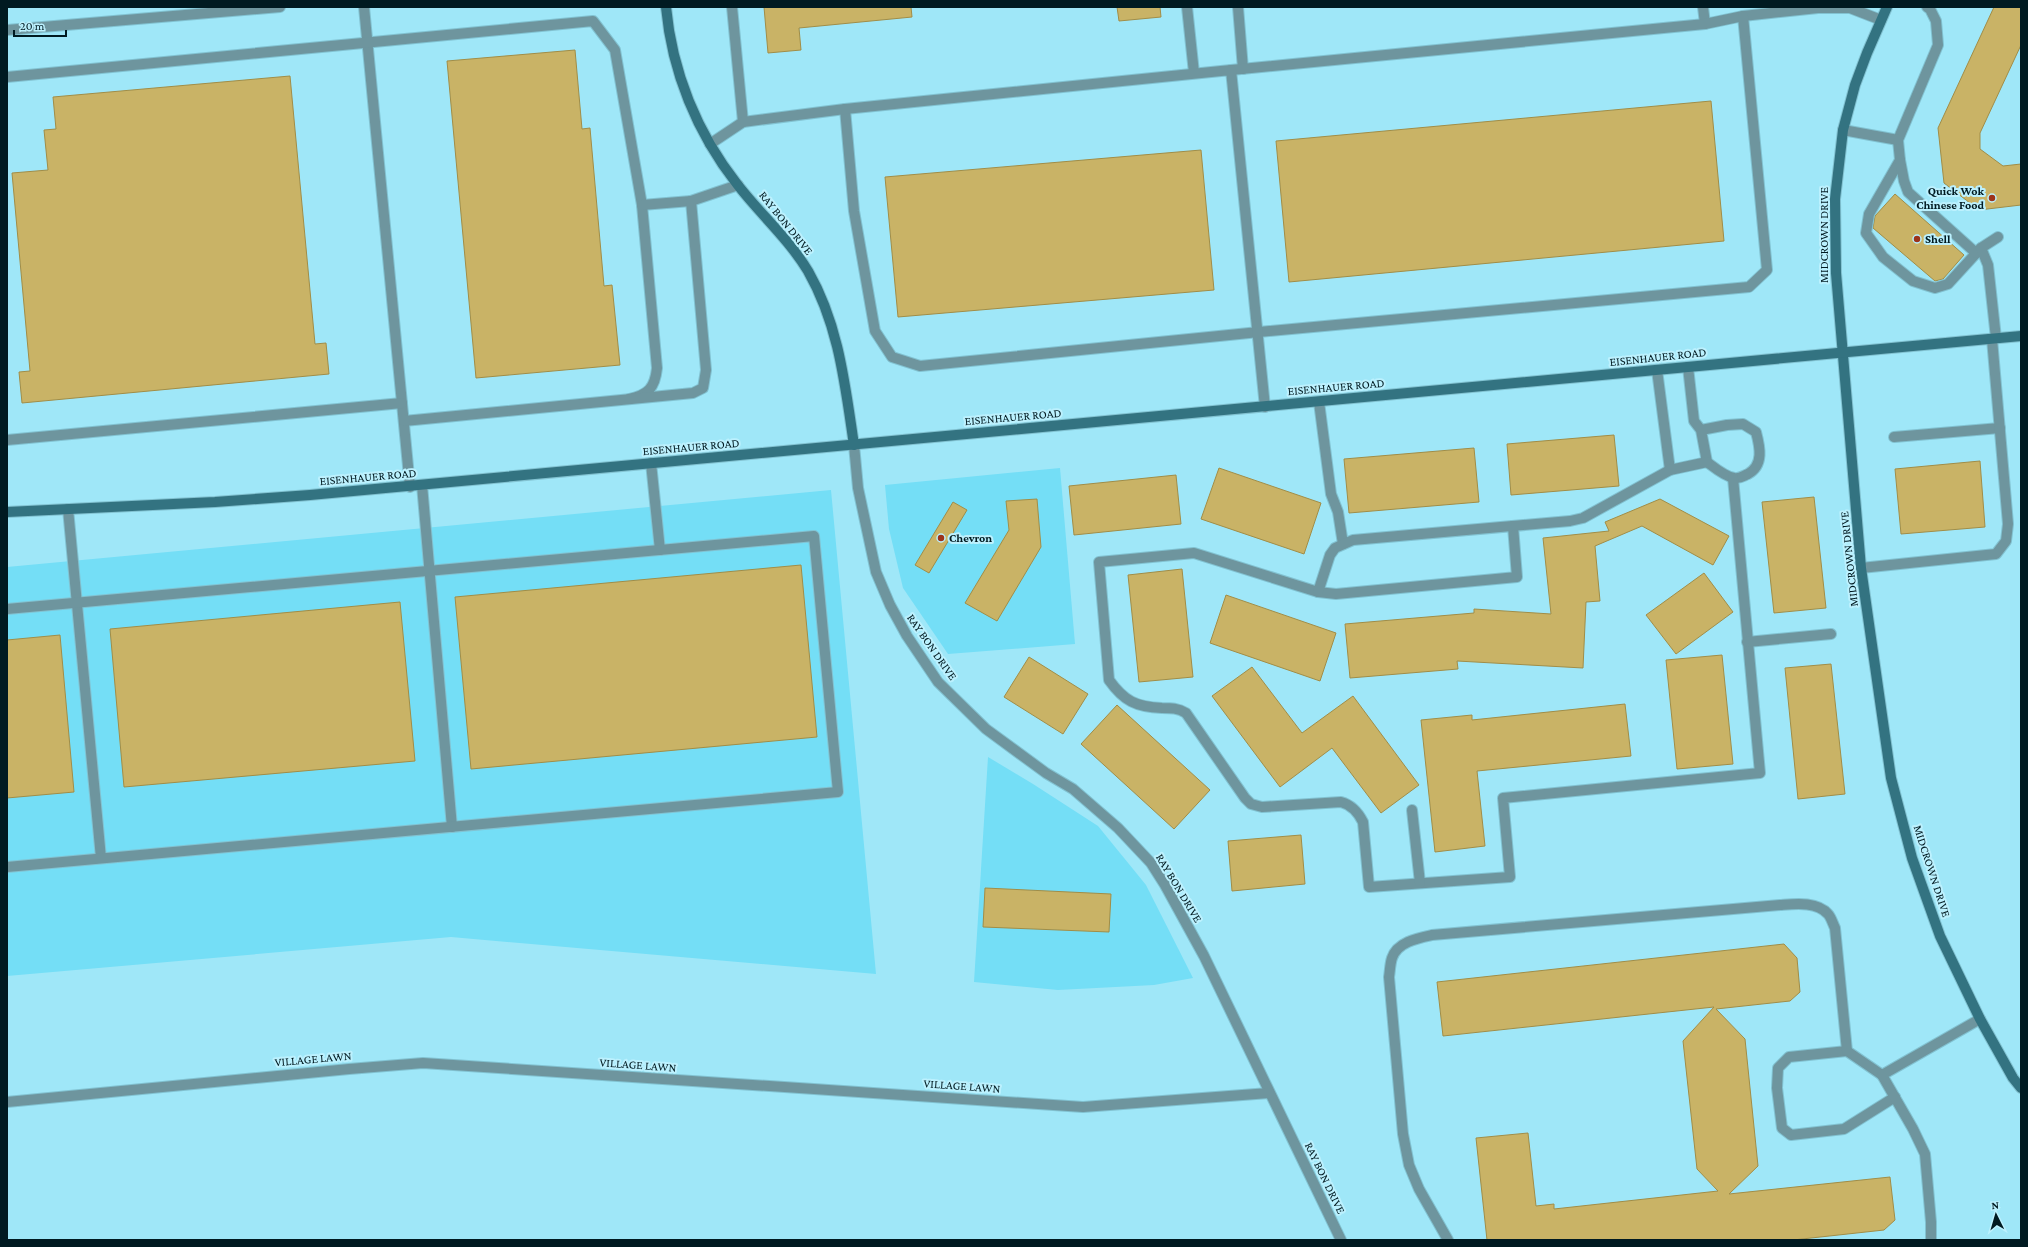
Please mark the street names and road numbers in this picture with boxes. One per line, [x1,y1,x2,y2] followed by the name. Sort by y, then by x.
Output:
[1817,187,1831,283] street label: MIDCROWN DRIVE
[756,188,816,258] street label: RAY BON DRIVE
[1609,345,1707,369] street label: EISENHAUER ROAD
[1287,376,1385,398] street label: EISENHAUER ROAD
[964,406,1062,428] street label: EISENHAUER ROAD
[642,436,740,458] street label: EISENHAUER ROAD
[319,466,417,488] street label: EISENHAUER ROAD
[1837,510,1861,607] street label: MIDCROWN DRIVE
[904,611,960,683] street label: RAY BON DRIVE
[1911,823,1954,919] street label: MIDCROWN DRIVE
[1153,851,1205,925] street label: RAY BON DRIVE
[274,1049,352,1069] street label: VILLAGE LAWN
[599,1055,677,1075] street label: VILLAGE LAWN
[923,1076,1001,1096] street label: VILLAGE LAWN
[1302,1140,1349,1216] street label: RAY BON DRIVE

